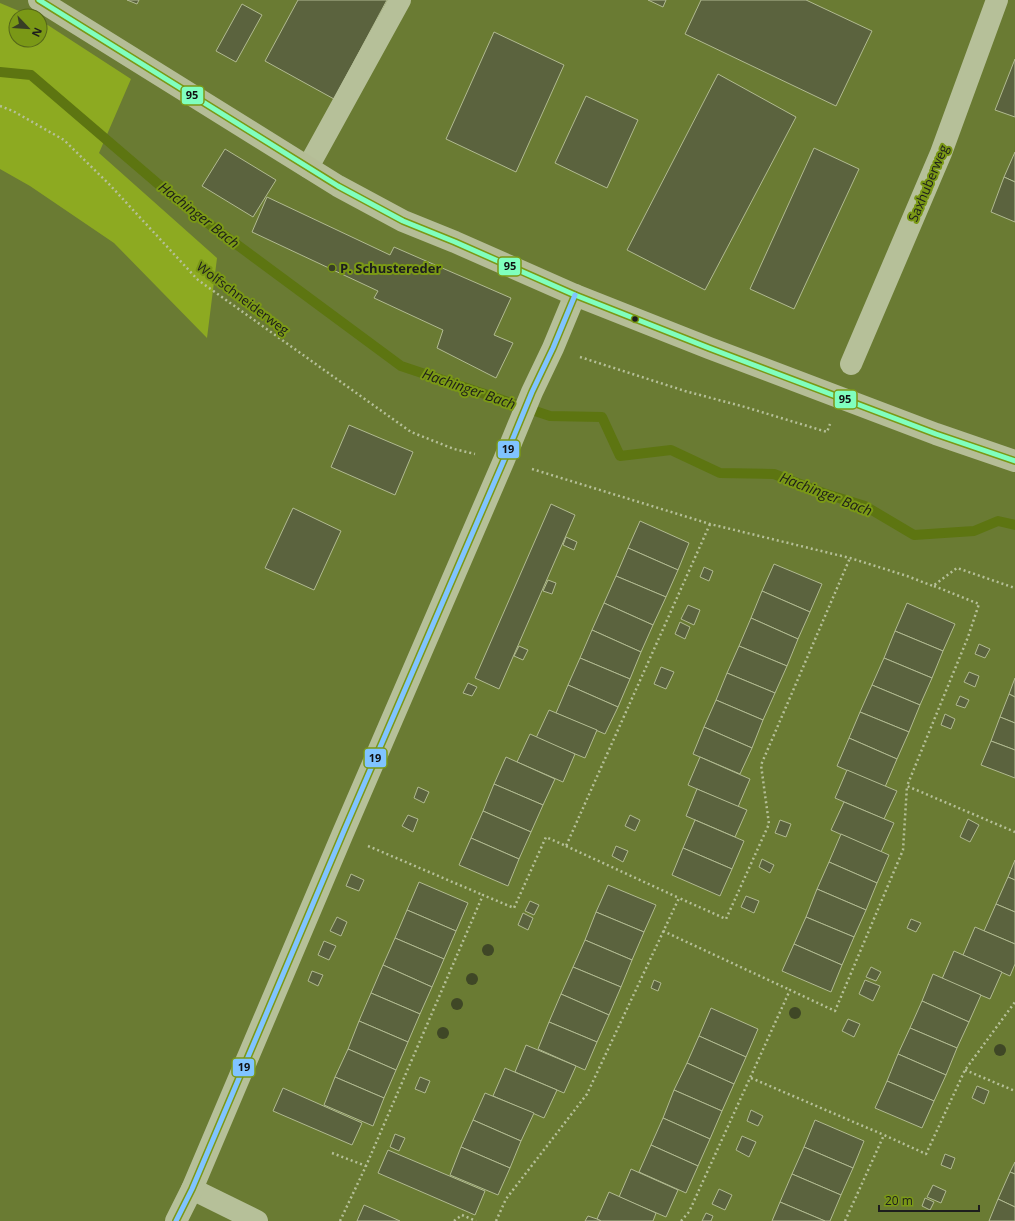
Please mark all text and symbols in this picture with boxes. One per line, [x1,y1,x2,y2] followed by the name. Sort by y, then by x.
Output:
[8,8,48,48] north arrow
[29,25,46,40] text: N
[181,86,204,105] line badge: 95
[186,87,198,102] text: 95
[904,142,952,224] street label: Saxhuberweg
[155,177,244,252] water label: Hachinger Bach
[193,257,293,339] street label: Wolfschneiderweg
[498,257,521,276] line badge: 95
[504,258,516,273] text: 95
[340,259,441,277] place label: P. Schustereder
[327,263,337,273] marker: P. Schustereder
[630,314,640,324] unlabelled marker
[420,364,518,413] water label: Hachinger Bach
[834,390,857,409] line badge: 95
[839,391,851,406] text: 95
[497,440,520,459] line badge: 19
[502,441,514,456] text: 19
[777,467,875,520] water label: Hachinger Bach
[364,748,387,768] line badge: 19
[369,750,381,765] text: 19
[232,1058,255,1077] line badge: 19
[238,1059,250,1074] text: 19
[879,1187,979,1213] scale bar
[885,1192,913,1209] text: 20 m

